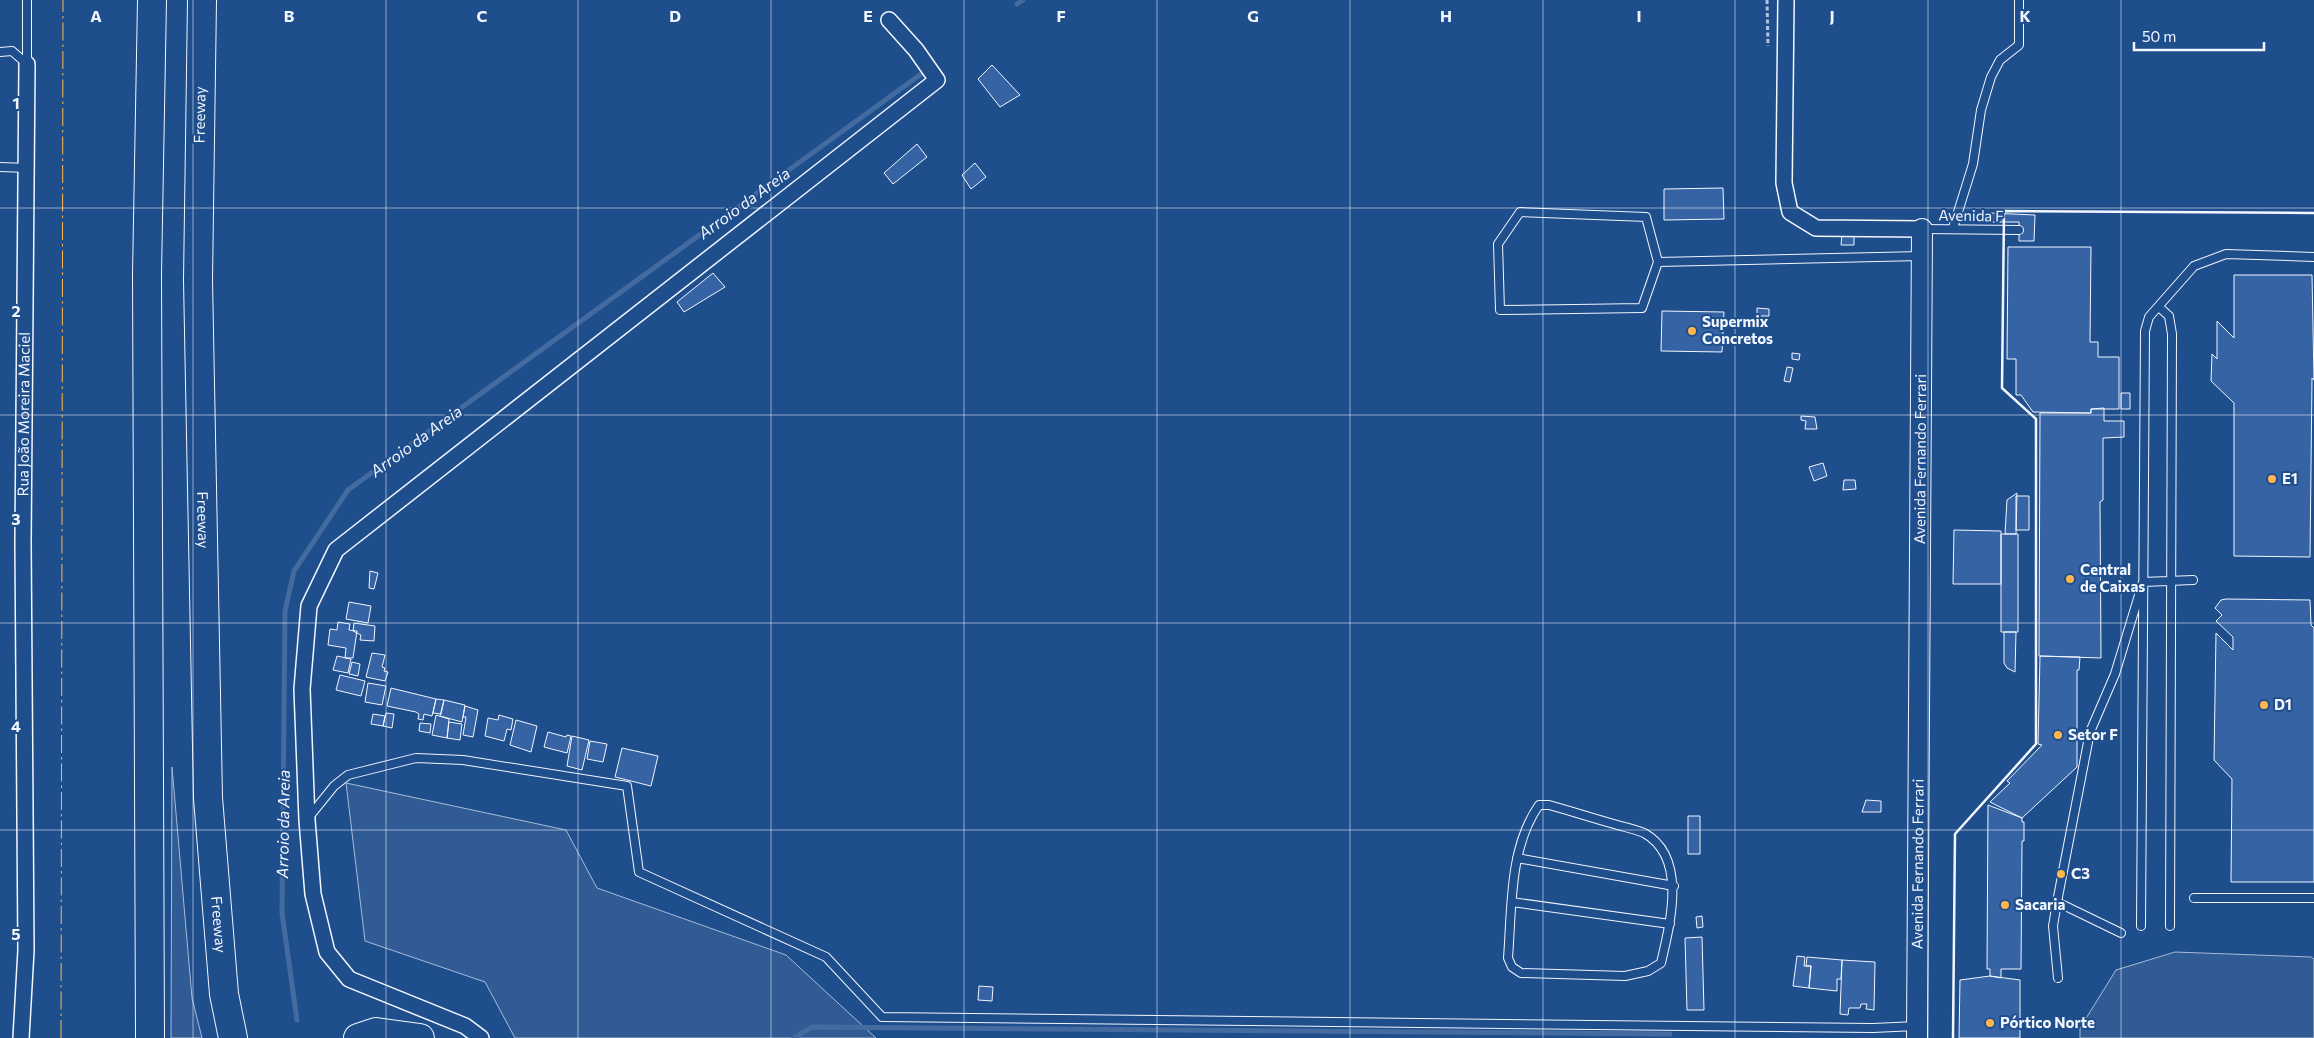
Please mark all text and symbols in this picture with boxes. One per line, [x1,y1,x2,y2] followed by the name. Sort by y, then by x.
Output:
[90,6,102,25] text: A
[284,6,295,25] text: B
[477,6,488,25] text: C
[669,6,681,25] text: D
[863,6,873,25] text: E
[1056,6,1066,25] text: F
[1247,6,1259,25] text: G
[1440,6,1452,25] text: H
[1636,6,1642,25] text: I
[1829,6,1835,25] text: J
[2019,6,2031,25] text: K
[2134,20,2264,52] scale bar
[2142,27,2176,45] text: 50 m
[190,86,209,144] street label: Freeway
[12,93,20,112] text: 1
[693,163,793,243] water label: Arroio da Areia
[1938,205,2004,225] street label: Avenida F
[11,301,21,320] text: 2
[1702,312,1773,347] place label: Supermix Concretos
[1686,325,1698,337] marker: Supermix Concretos
[13,332,33,496] street label: Rua João Moreira Maciel
[1910,374,1929,544] street label: Avenida Fernando Ferrari
[365,401,465,481] water label: Arroio da Areia
[2282,469,2298,487] place label: E1
[2266,473,2278,485] marker: E1
[194,491,213,549] street label: Freeway
[11,509,21,528] text: 3
[2080,560,2145,595] place label: Central de Caixas
[2064,573,2076,585] marker: Central de Caixas
[2274,695,2292,713] place label: D1
[2258,699,2270,711] marker: D1
[11,716,21,735] text: 4
[2068,725,2118,743] place label: Setor F
[2052,729,2064,741] marker: Setor F
[272,770,293,879] water label: Arroio da Areia
[1908,779,1927,949] street label: Avenida Fernando Ferrari
[2071,864,2090,882] place label: C3
[2055,868,2067,880] marker: C3
[208,895,231,954] street label: Freeway
[2015,895,2065,913] place label: Sacaria
[1999,899,2011,911] marker: Sacaria
[11,924,21,943] text: 5
[2000,1013,2095,1031] place label: Pórtico Norte
[1984,1017,1996,1029] marker: Pórtico Norte

